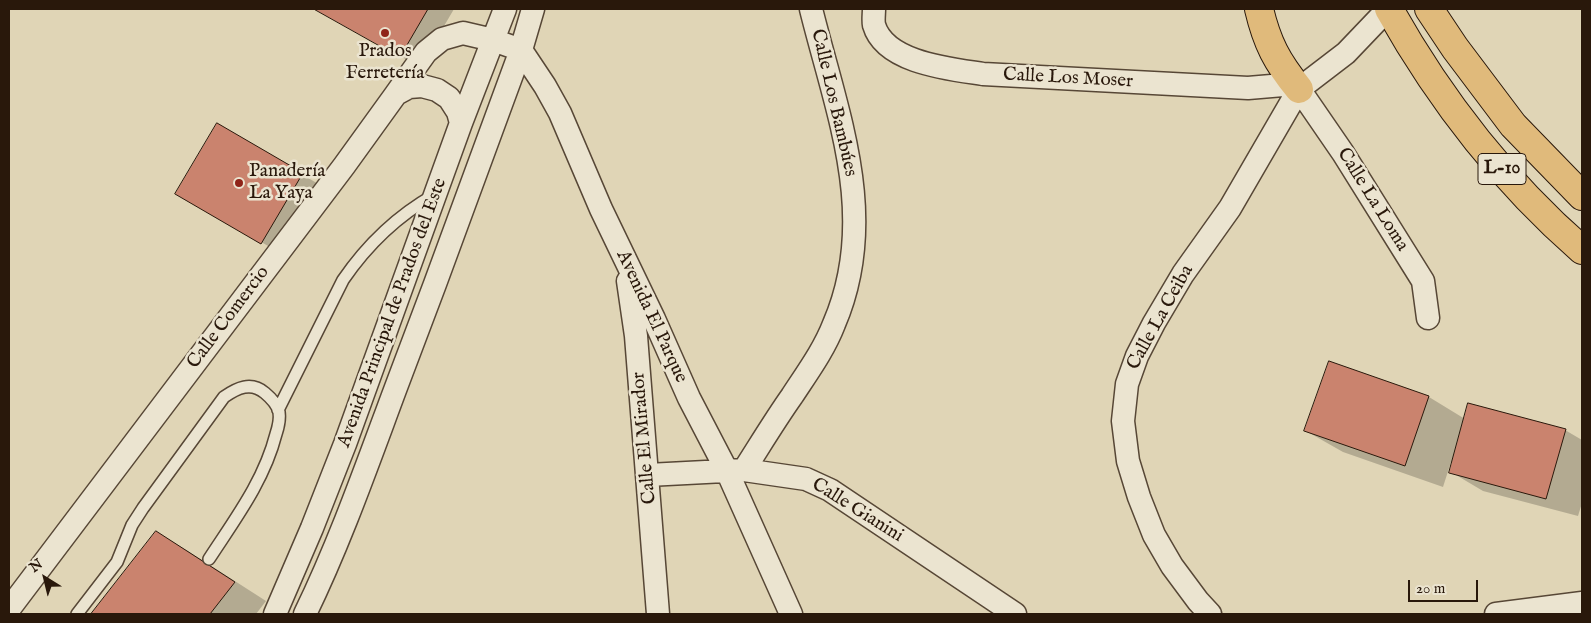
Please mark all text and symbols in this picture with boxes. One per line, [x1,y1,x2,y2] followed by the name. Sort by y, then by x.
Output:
[379,27,391,39] marker: Prados Ferretería
[805,27,861,179] street label: Calle Los Bambúes
[346,41,424,85] place label: Prados Ferretería
[1002,64,1134,94] street label: Calle Los Moser
[1331,144,1413,256] street label: Calle La Loma
[1478,153,1526,184] road number: L-10
[249,161,326,205] place label: Panadería La Yaya
[334,175,452,451] street label: Avenida Principal de Prados del Este
[233,177,245,189] marker: Panadería La Yaya
[610,247,692,387] street label: Avenida El Parque
[183,262,275,374] street label: Calle Comercio
[1123,262,1199,374] street label: Calle La Ceiba
[628,371,662,505] street label: Calle El Mirador
[807,474,907,548] street label: Calle Gianini
[20,553,70,603] north arrow
[26,555,46,577] text: N
[1411,570,1481,602] scale bar
[1416,579,1445,598] text: 20 m

